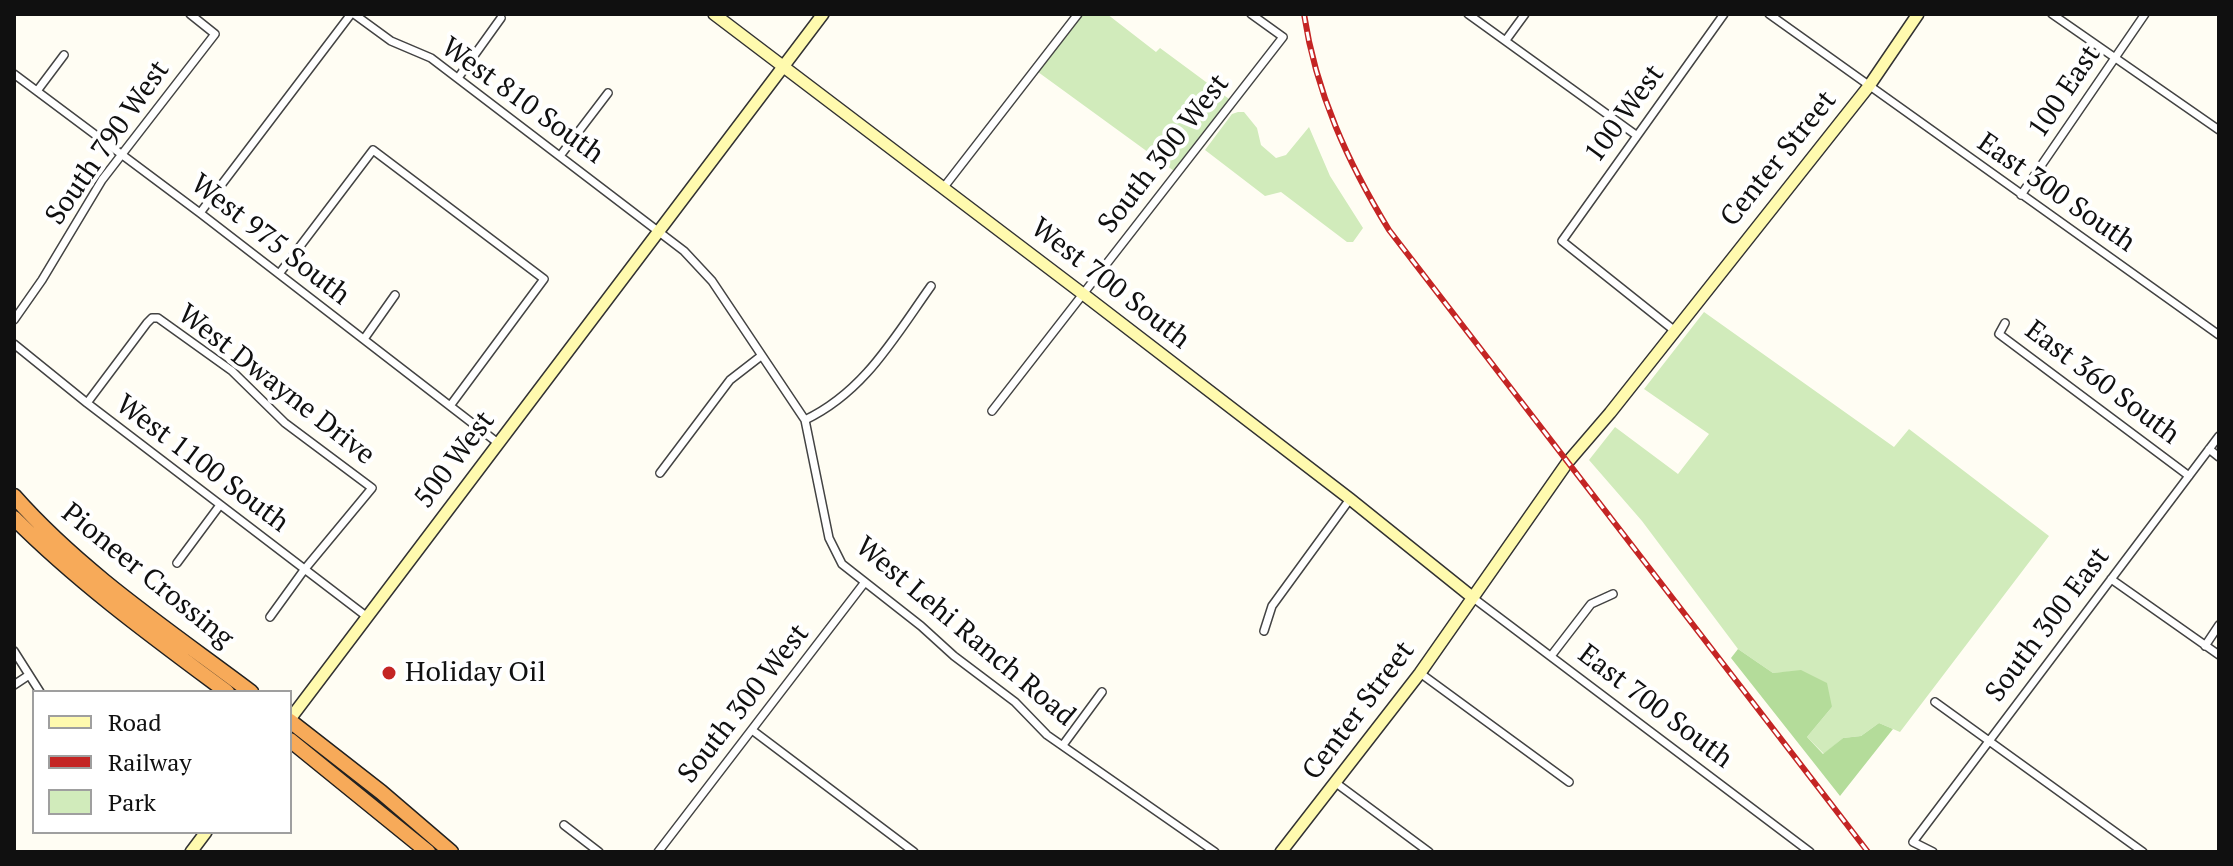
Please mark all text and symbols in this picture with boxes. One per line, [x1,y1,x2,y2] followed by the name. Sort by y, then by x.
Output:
[434,31,610,171] street label: West 810 South
[2022,39,2108,145] street label: 100 East
[39,54,177,232] street label: South 790 West
[1578,59,1672,169] street label: 100 West
[1091,68,1237,240] street label: South 300 West
[1714,84,1844,234] street label: Center Street
[1971,126,2141,260] street label: East 300 South
[184,167,356,313] street label: West 975 South
[1024,211,1196,357] street label: West 700 South
[171,298,381,472] street label: West Dwayne Drive
[2018,314,2186,452] street label: East 360 South
[109,388,295,540] street label: West 1100 South
[408,405,502,515] street label: 500 West
[54,496,240,656] street label: Pioneer Crossing
[848,530,1082,734] street label: West Lehi Ranch Road
[1979,541,2117,709] street label: South 300 East
[671,618,817,790] street label: South 300 West
[1296,635,1422,787] street label: Center Street
[1571,638,1739,776] street label: East 700 South
[405,656,546,690] place label: Holiday Oil
[380,664,398,682] marker: Holiday Oil
[32,690,292,834] legend
[108,706,162,738] text: Road
[108,746,192,778] text: Railway
[108,786,156,818] text: Park

